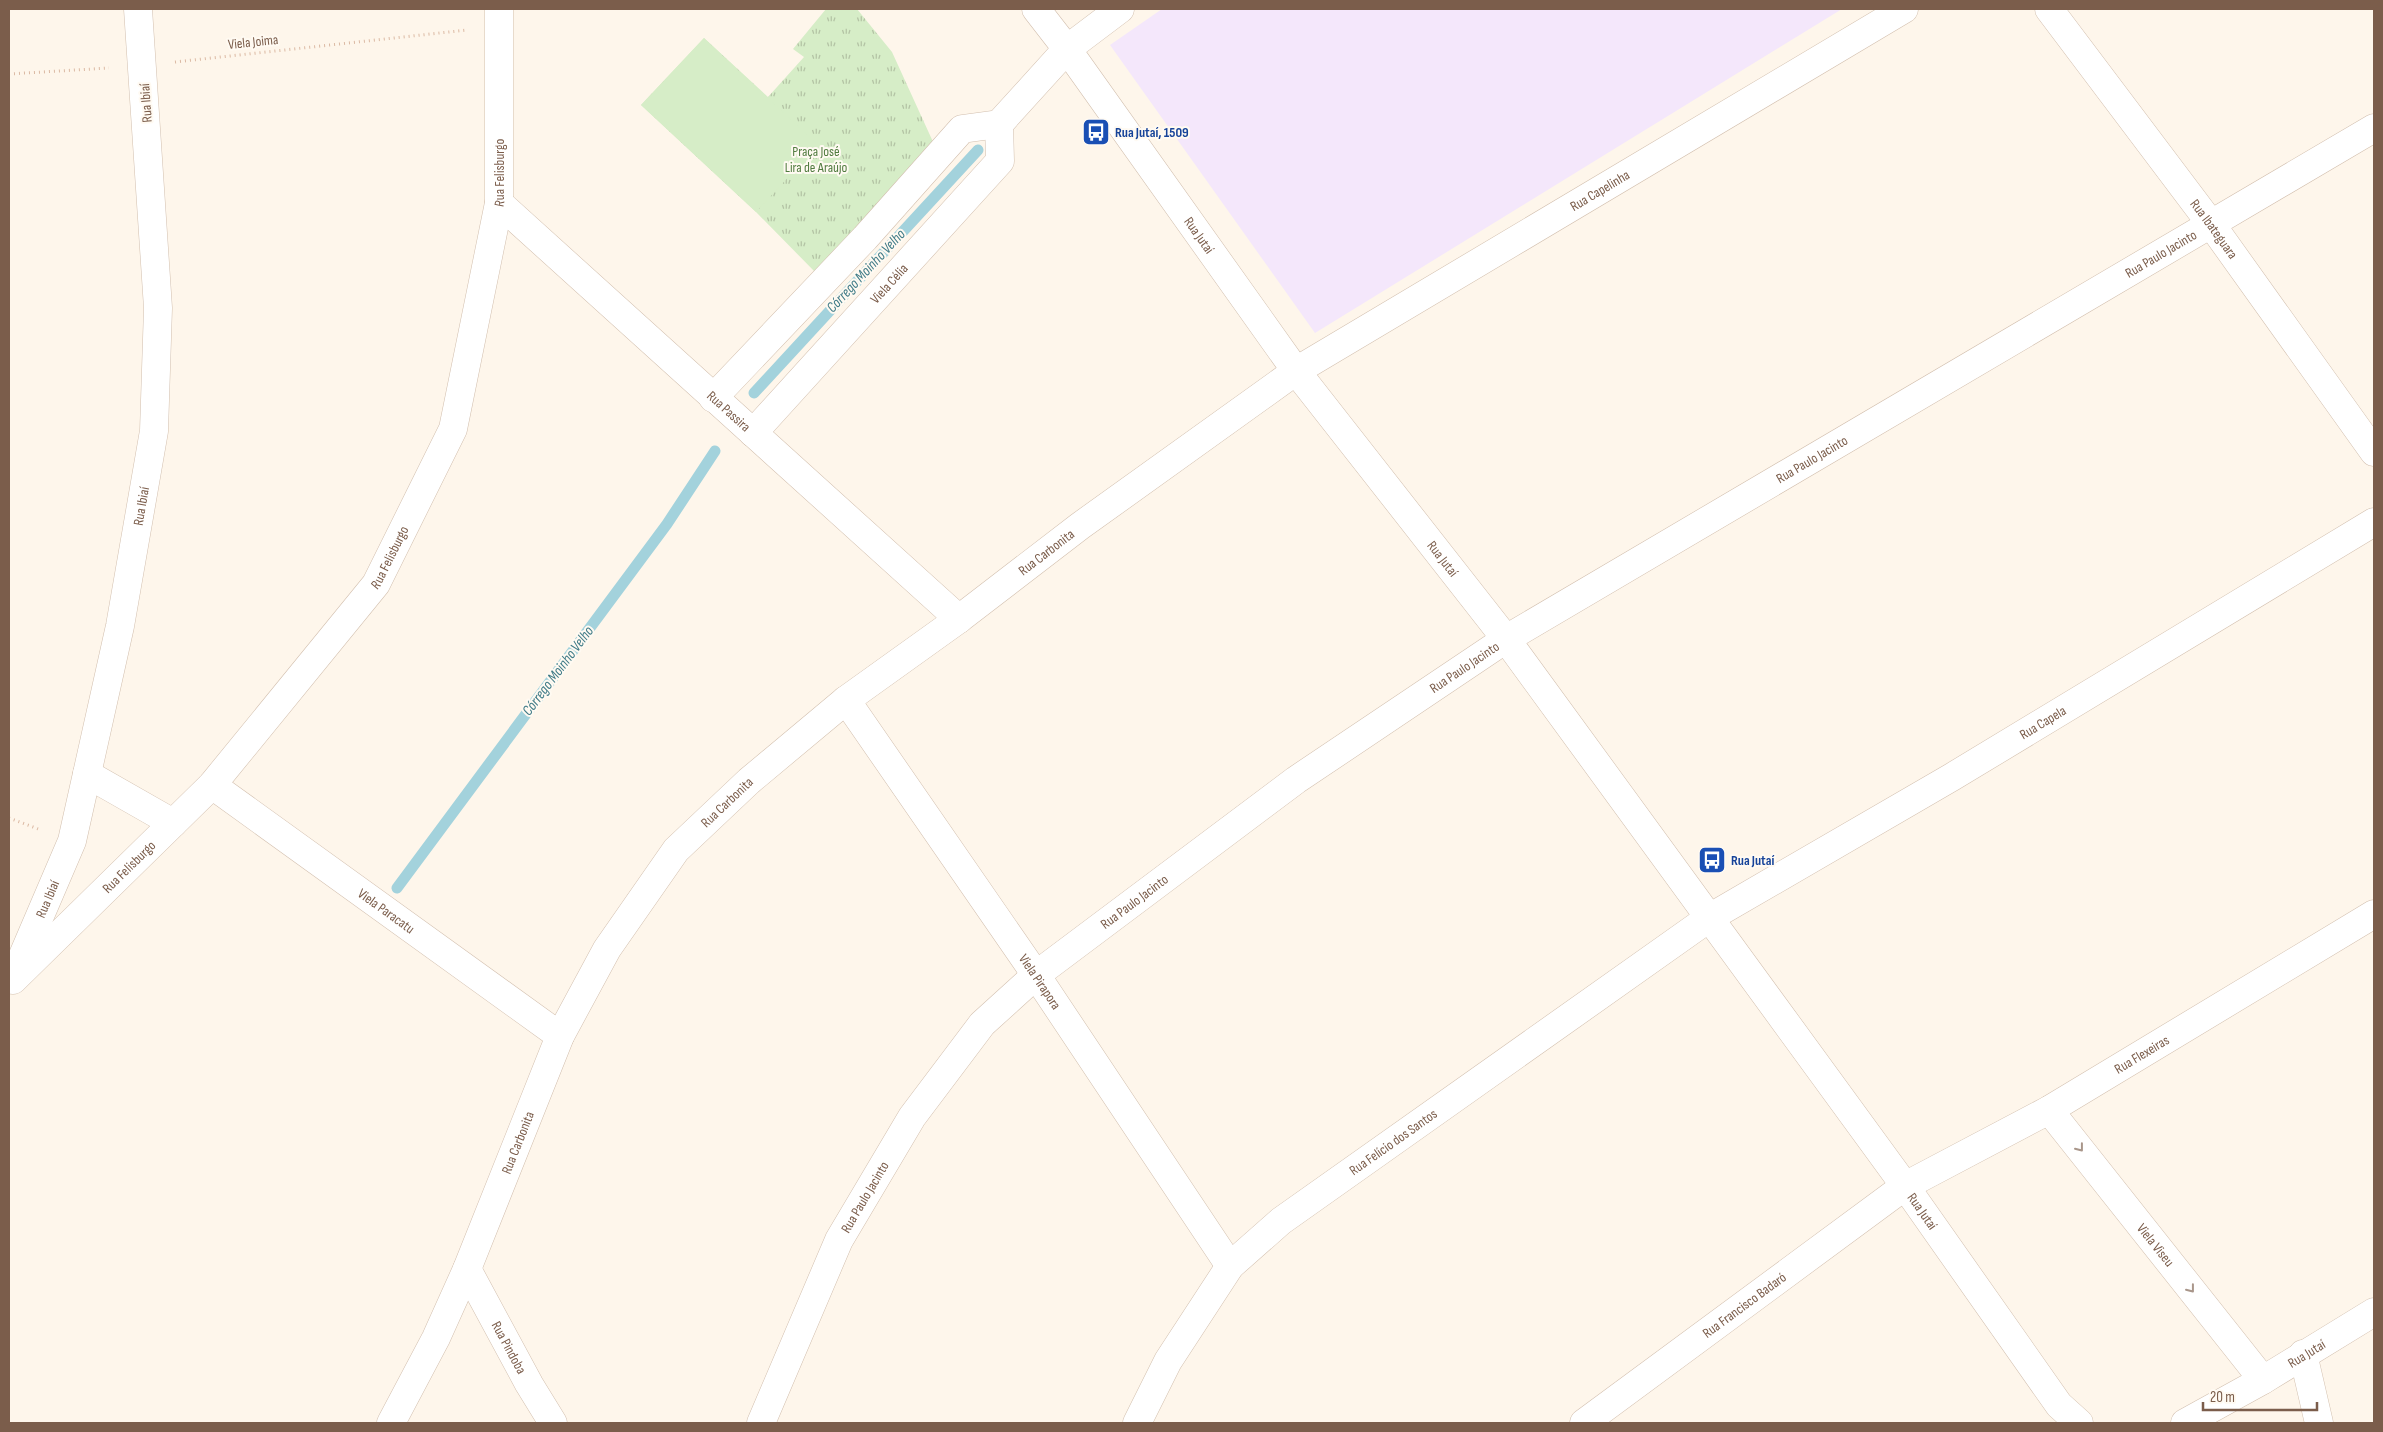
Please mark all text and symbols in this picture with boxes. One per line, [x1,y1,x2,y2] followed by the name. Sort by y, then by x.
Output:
[227,31,279,53] street label: Viela Joima
[136,82,156,123] street label: Rua Ibiaí
[1081,117,1111,147] bus stop icon: Rua Jutaí, 1509
[1115,124,1189,141] place label: Rua Jutaí, 1509
[490,139,508,208] street label: Rua Felisburgo
[785,143,847,176] park label: Praça José Lira de Araújo
[1567,166,1632,214] street label: Rua Capelinha
[2187,196,2242,262] street label: Rua Ibateguara
[1181,214,1218,257] street label: Rua Jutaí
[822,225,910,317] water label: Córrego Moinho Velho
[2122,226,2200,281] street label: Rua Paulo Jacinto
[866,260,911,307] street label: Viela Célia
[704,387,754,435] street label: Rua Passira
[1773,431,1851,487] street label: Rua Paulo Jacinto
[129,485,153,527] street label: Rua Ibiaí
[367,523,412,592] street label: Rua Felisburgo
[1015,525,1077,579] street label: Rua Carbonita
[1424,537,1463,580] street label: Rua Jutaí
[518,622,598,720] water label: Córrego Moinho Velho
[1426,637,1502,696] street label: Rua Paulo Jacinto
[2016,702,2069,743] street label: Rua Capela
[697,773,756,831] street label: Rua Carbonita
[99,837,159,896] street label: Rua Felisburgo
[1697,845,1727,875] bus stop icon: Rua Jutaí
[1731,852,1774,869] place label: Rua Jutaí
[1097,870,1171,932] street label: Rua Paulo Jacinto
[32,877,63,920] street label: Rua Ibiaí
[355,885,418,937] street label: Viela Paracatu
[1015,950,1065,1013] street label: Viela Pirapora
[2111,1031,2172,1077] street label: Rua Flexeiras
[1346,1105,1440,1179] street label: Rua Felício dos Santos
[497,1109,538,1176] street label: Rua Carbonita
[2074,1142,2082,1151] one-way arrow
[837,1158,892,1236] street label: Rua Paulo Jacinto
[1904,1190,1942,1233] street label: Rua Jutaí
[2134,1220,2178,1270] street label: Viela Viseu
[1699,1268,1789,1341] street label: Rua Francisco Badaró
[2186,1283,2194,1292] one-way arrow
[488,1318,530,1377] street label: Rua Pindoba
[2285,1335,2329,1371] street label: Rua Jutaí
[2203,1380,2317,1412] scale bar
[2210,1388,2235,1407] text: 20 m

